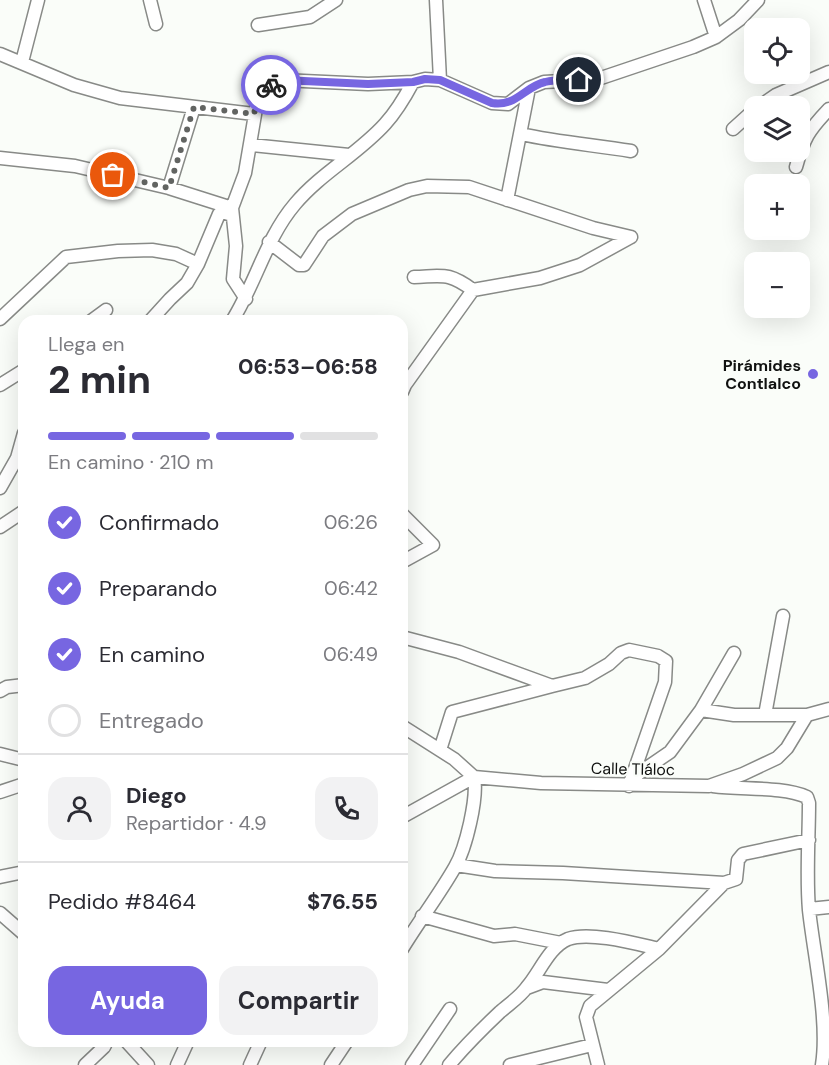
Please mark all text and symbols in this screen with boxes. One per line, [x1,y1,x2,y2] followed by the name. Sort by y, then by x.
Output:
[744,18,810,318] map controls
[744,18,810,84] button: locate
[553,54,604,105] pin
[241,55,301,115] courier
[562,63,595,96] icon: home
[255,69,288,102] icon: bike
[744,96,810,162] button: layers
[87,149,138,200] pin
[96,158,129,191] icon: bag
[744,174,810,240] button: +
[744,252,810,318] button: −
[48,331,125,357] text: Llega en
[238,352,378,381] text: 06:53–06:58
[48,354,151,405] text: 2 min
[723,355,801,394] place label: Pirámides Contlalco
[806,367,820,381] marker: Pirámides Contlalco
[48,449,214,475] text: En camino · 210 m
[48,506,81,539] icon: check
[99,508,219,537] text: Confirmado
[324,509,378,535] text: 06:26
[48,572,81,605] icon: check
[99,574,217,603] text: Preparando
[324,575,378,601] text: 06:42
[48,638,81,671] icon: check
[99,640,205,669] text: En camino
[323,641,378,667] text: 06:49
[99,706,204,735] text: Entregado
[591,758,675,780] street label: Calle Tláloc
[48,777,111,840] button: person
[315,777,378,840] button: phone
[126,781,187,810] text: Diego
[126,810,267,836] text: Repartidor · 4.9
[48,887,196,916] text: Pedido #8464
[307,887,378,916] text: $76.55
[48,966,207,1035] button: Ayuda
[219,966,378,1035] button: Compartir

